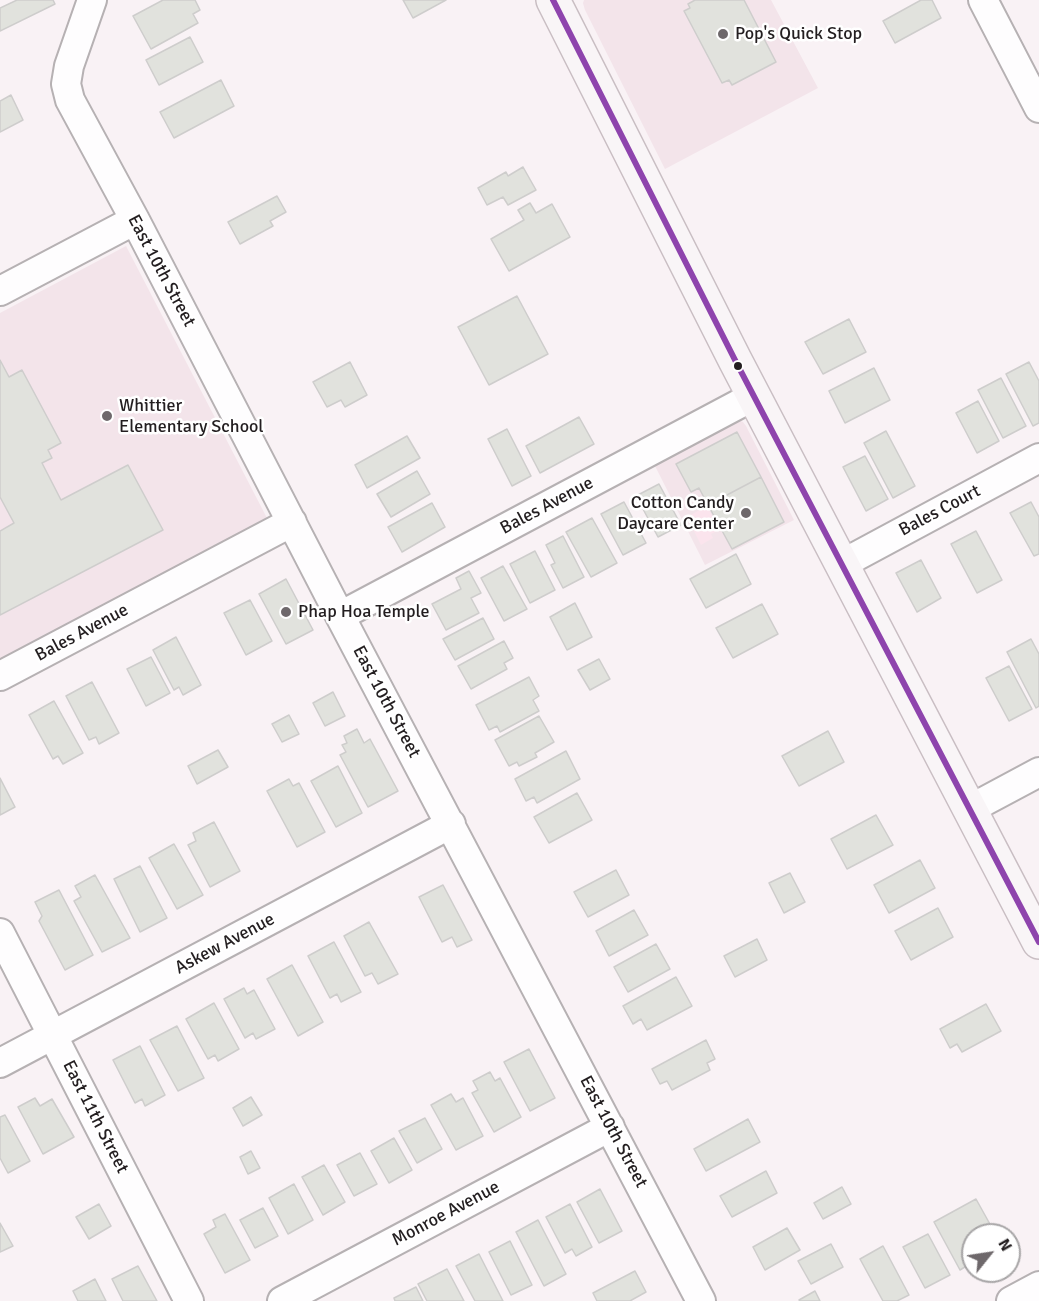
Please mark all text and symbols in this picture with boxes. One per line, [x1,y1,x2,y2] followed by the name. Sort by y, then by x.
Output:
[735,23,862,45] place label: Pop's Quick Stop
[716,27,730,41] marker: Pop's Quick Stop
[122,211,200,331] street label: East 10th Street
[732,360,744,372] unlabelled marker
[119,395,264,438] place label: Whittier Elementary School
[100,409,114,423] marker: Whittier Elementary School
[497,472,597,540] street label: Bales Avenue
[896,481,984,541] street label: Bales Court
[617,492,734,534] place label: Cotton Candy Daycare Center
[739,506,753,520] marker: Cotton Candy Daycare Center
[32,599,132,667] street label: Bales Avenue
[298,601,430,623] place label: Phap Hoa Temple
[279,605,293,619] marker: Phap Hoa Temple
[347,642,425,762] street label: East 10th Street
[172,909,278,979] street label: Askew Avenue
[57,1057,133,1177] street label: East 11th Street
[574,1072,652,1192] street label: East 10th Street
[389,1177,503,1251] street label: Monroe Avenue
[961,1223,1021,1283] north arrow
[993,1235,1016,1255] text: N

